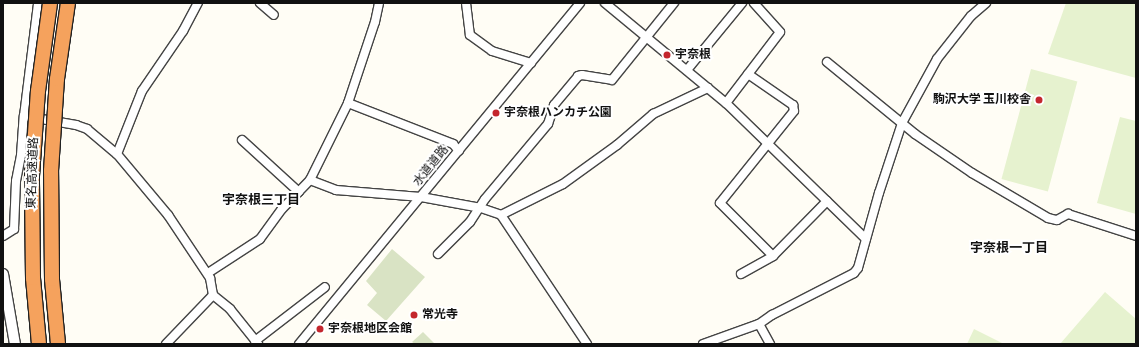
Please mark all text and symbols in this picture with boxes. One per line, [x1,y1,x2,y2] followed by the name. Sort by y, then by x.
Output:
[675,48,711,62] place label: 宇奈根
[662,50,672,60] marker: 宇奈根
[933,93,1031,107] place label: 駒沢大学 玉川校舎
[1034,95,1044,105] marker: 駒沢大学 玉川校舎
[504,106,612,120] place label: 宇奈根ハンカチ公園
[491,108,501,118] marker: 宇奈根ハンカチ公園
[25,137,41,209] street label: 東名高速道路
[410,143,452,189] street label: 水道道路
[222,192,300,208] district label: 宇奈根三丁目
[970,240,1048,256] district label: 宇奈根一丁目
[422,308,458,322] place label: 常光寺
[409,310,419,320] marker: 常光寺
[328,322,412,336] place label: 宇奈根地区会館
[315,324,325,334] marker: 宇奈根地区会館

